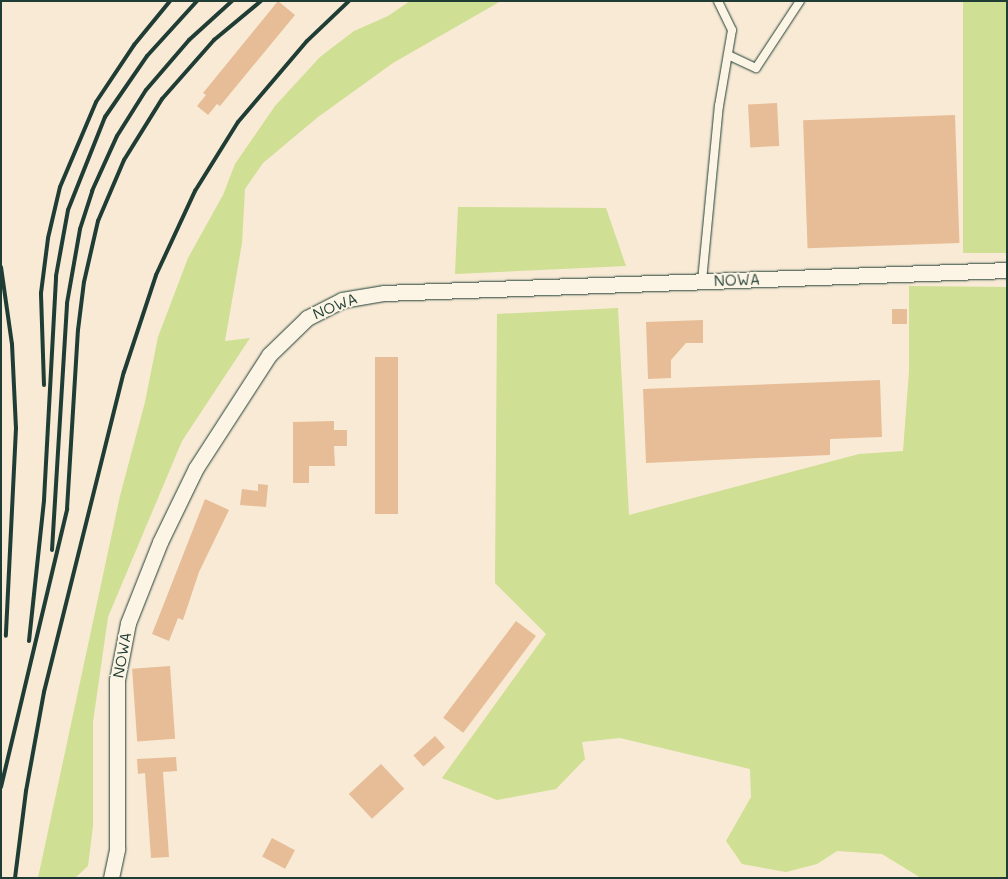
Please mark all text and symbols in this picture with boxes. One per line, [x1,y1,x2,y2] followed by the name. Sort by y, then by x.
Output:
[713,270,761,290] street label: NOWA
[310,289,360,323] street label: NOWA
[109,631,135,679] street label: NOWA

